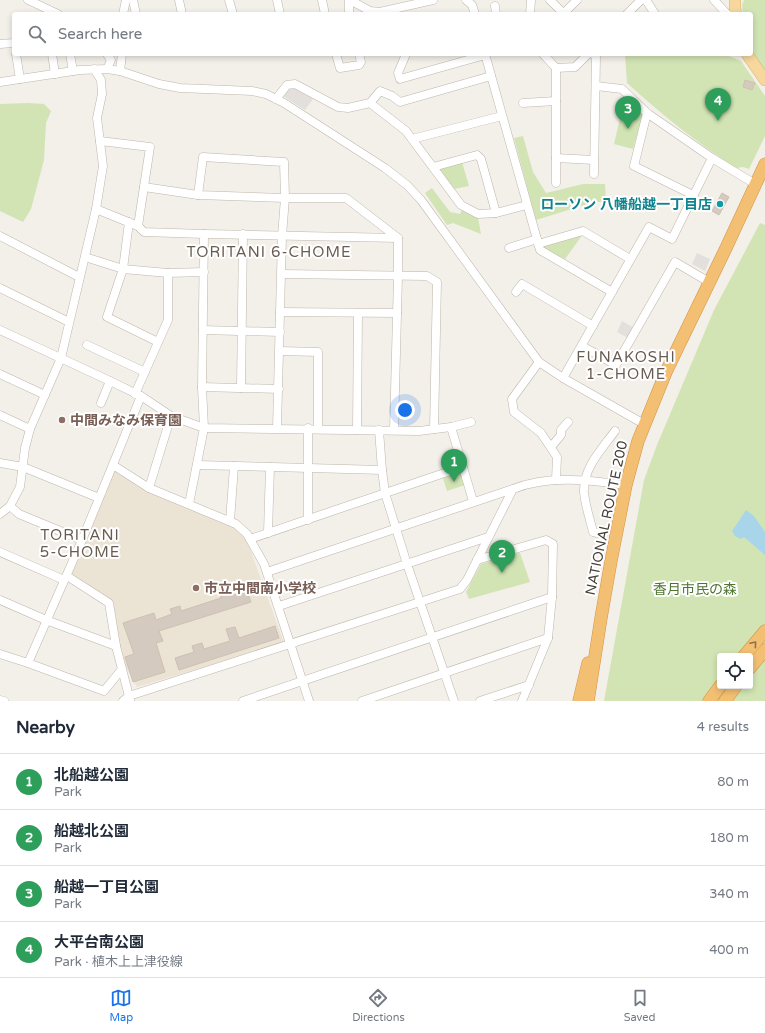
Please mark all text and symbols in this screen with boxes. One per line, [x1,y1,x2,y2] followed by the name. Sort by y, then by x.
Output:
[12,12,753,56] search box
[26,23,48,45] icon: search
[58,25,142,43] text: Search here
[705,88,731,121] pin: 4
[615,96,641,129] pin: 3
[540,196,712,213] place label: ローソン 八幡船越一丁目店
[715,199,725,209] marker: ローソン 八幡船越一丁目店
[186,243,352,261] district label: TORITANI 6-CHOME
[576,348,676,383] district label: FUNAKOSHI 1-CHOME
[395,400,415,420] your location
[70,412,182,429] place label: 中間みなみ保育園
[57,415,67,425] marker: 中間みなみ保育園
[582,439,631,597] street label: NATIONAL ROUTE 200
[441,449,467,482] pin: 1
[40,526,120,561] district label: TORITANI 5-CHOME
[489,540,515,573] pin: 2
[204,580,316,597] place label: 市立中間南小学校
[653,581,737,598] park label: 香月市民の森
[191,583,201,593] marker: 市立中間南小学校
[750,641,757,648] one-way arrow
[717,653,753,689] map controls
[717,653,753,689] button: locate
[16,717,75,738] text: Nearby
[697,719,749,735] text: 4 results
[54,766,129,784] text: 北船越公園
[25,774,33,790] text: 1
[717,774,749,790] text: 80 m
[54,784,82,800] text: Park
[54,822,129,840] text: 船越北公園
[25,830,33,846] text: 2
[709,830,749,846] text: 180 m
[54,840,82,856] text: Park
[54,878,159,896] text: 船越一丁目公園
[25,886,33,902] text: 3
[709,886,749,902] text: 340 m
[54,896,82,912] text: Park
[54,933,144,951] text: 大平台南公園
[25,942,33,958] text: 4
[709,942,749,958] text: 400 m
[54,954,183,970] text: Park · 植木上上津役線
[109,987,133,1024] tab: Map
[352,987,405,1024] tab: Directions
[624,987,656,1024] tab: Saved

